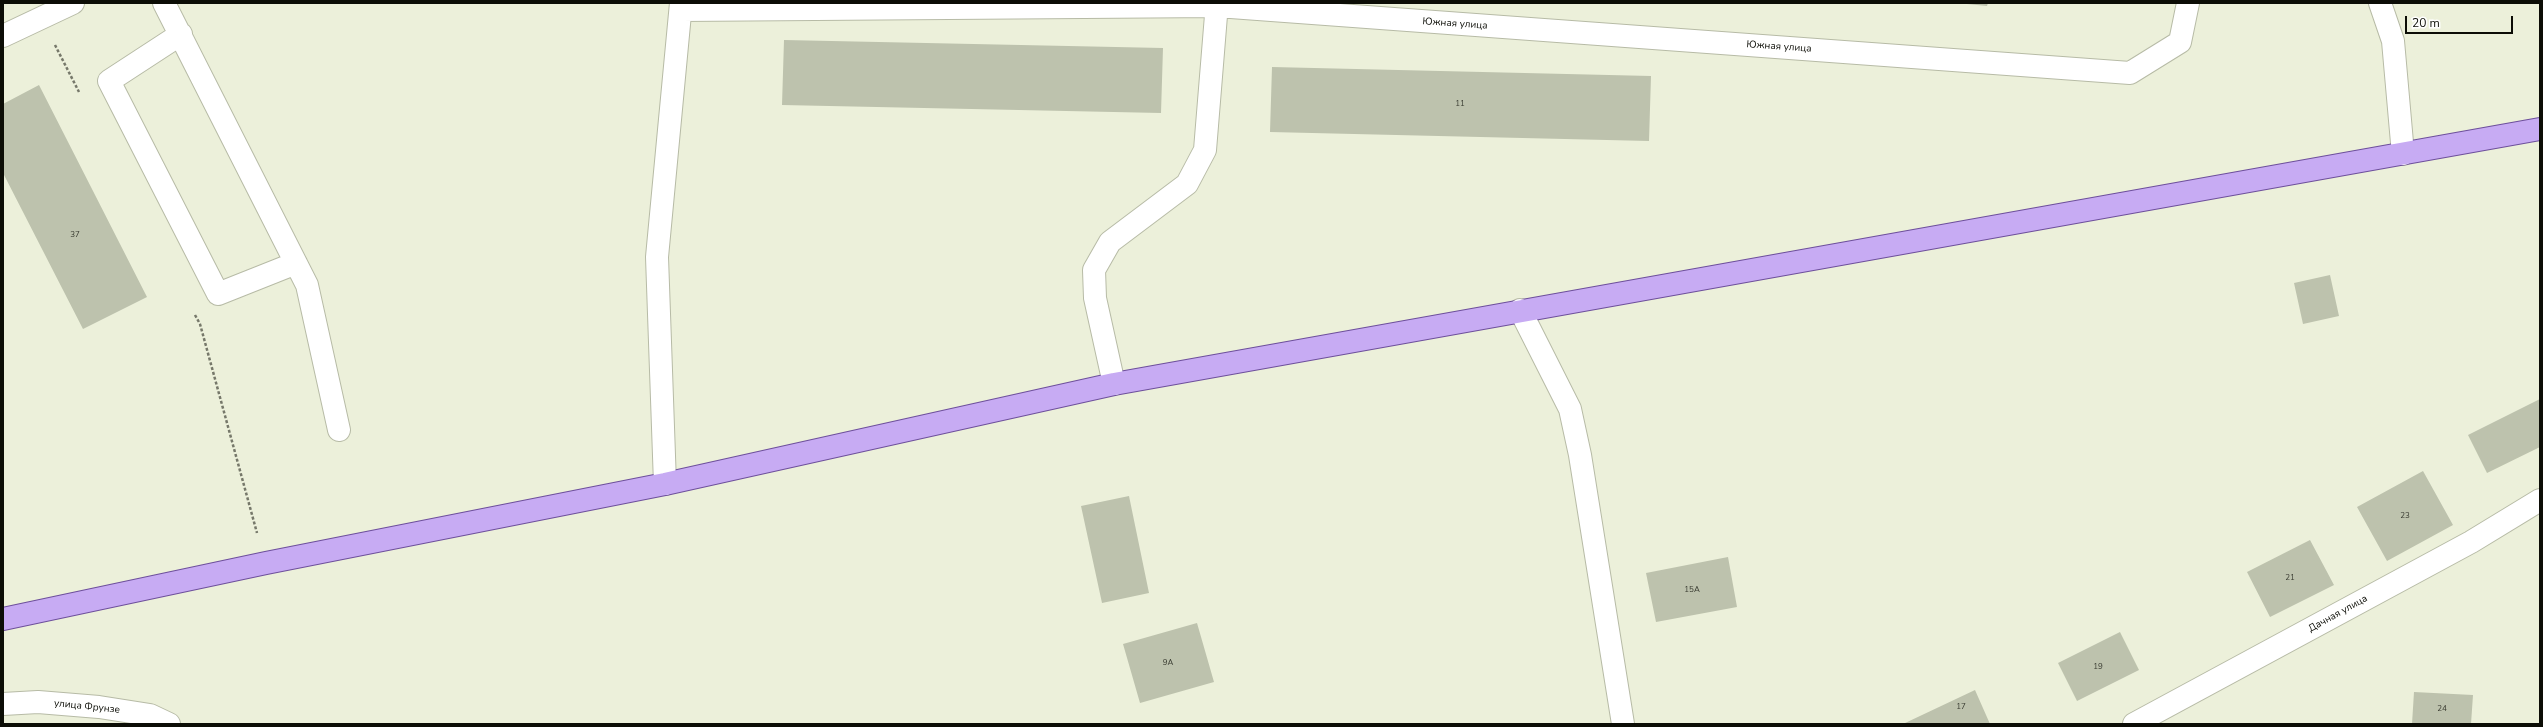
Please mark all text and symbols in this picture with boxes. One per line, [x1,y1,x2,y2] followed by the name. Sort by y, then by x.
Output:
[2407,8,2515,34] scale bar
[2412,15,2440,31] text: 20 m
[1422,16,1488,32] street label: Южная улица
[1746,39,1812,55] street label: Южная улица
[1455,99,1465,109] house number: 11
[70,230,80,240] house number: 37
[2400,511,2410,521] house number: 23
[2285,573,2295,583] house number: 21
[1684,585,1700,595] house number: 15А
[2306,593,2370,635] street label: Дачная улица
[1163,658,1173,668] house number: 9А
[2093,662,2103,672] house number: 19
[53,698,121,716] street label: улица Фрунзе
[1956,702,1966,712] house number: 17
[2437,704,2447,714] house number: 24

